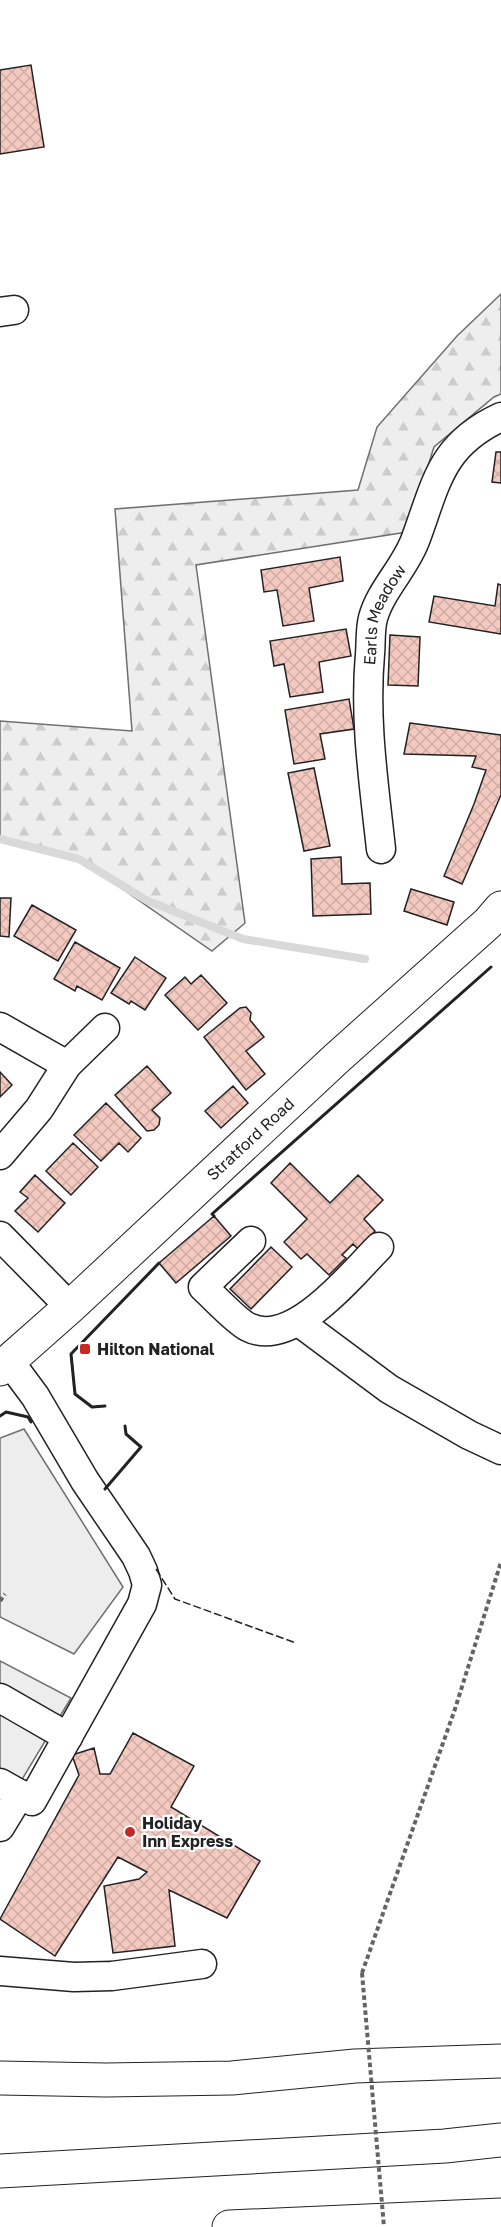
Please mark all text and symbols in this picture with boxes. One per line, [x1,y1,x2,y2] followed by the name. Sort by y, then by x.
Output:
[359,561,410,666] street label: Earls Meadow
[202,1093,298,1184] street label: Stratford Road
[97,1339,215,1359] place label: Hilton National
[78,1342,92,1356] marker: Hilton National
[142,1813,233,1851] place label: Holiday Inn Express
[123,1825,137,1839] marker: Holiday Inn Express

